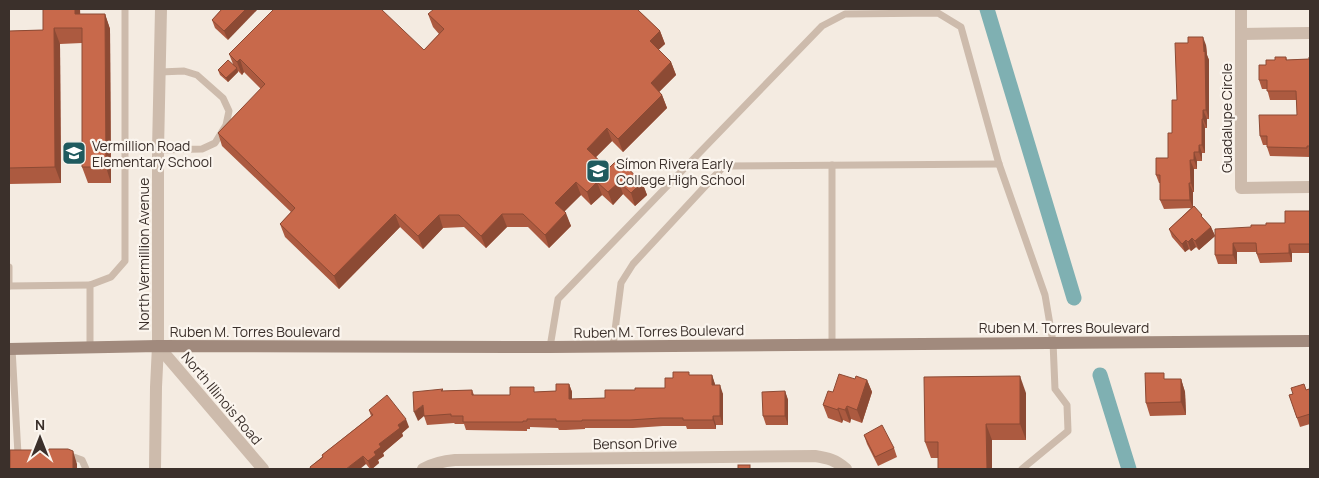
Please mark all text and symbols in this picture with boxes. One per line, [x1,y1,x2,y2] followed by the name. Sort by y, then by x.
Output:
[1217,63,1236,173] street label: Guadalupe Circle
[92,136,212,171] place label: Vermillion Road Elementary School
[61,140,87,166] school or university icon: Vermillion Road Elementary School
[616,154,745,189] place label: Símon Rivera Early College High School
[585,158,611,184] school or university icon: Símon Rivera Early College High School
[134,178,153,330] street label: North Vermillion Avenue
[979,318,1149,337] street label: Ruben M. Torres Boulevard
[574,320,744,342] street label: Ruben M. Torres Boulevard
[170,322,340,341] street label: Ruben M. Torres Boulevard
[177,348,267,448] street label: North Illinois Road
[15,413,65,463] north arrow
[35,415,45,434] text: N
[593,433,677,453] street label: Benson Drive

